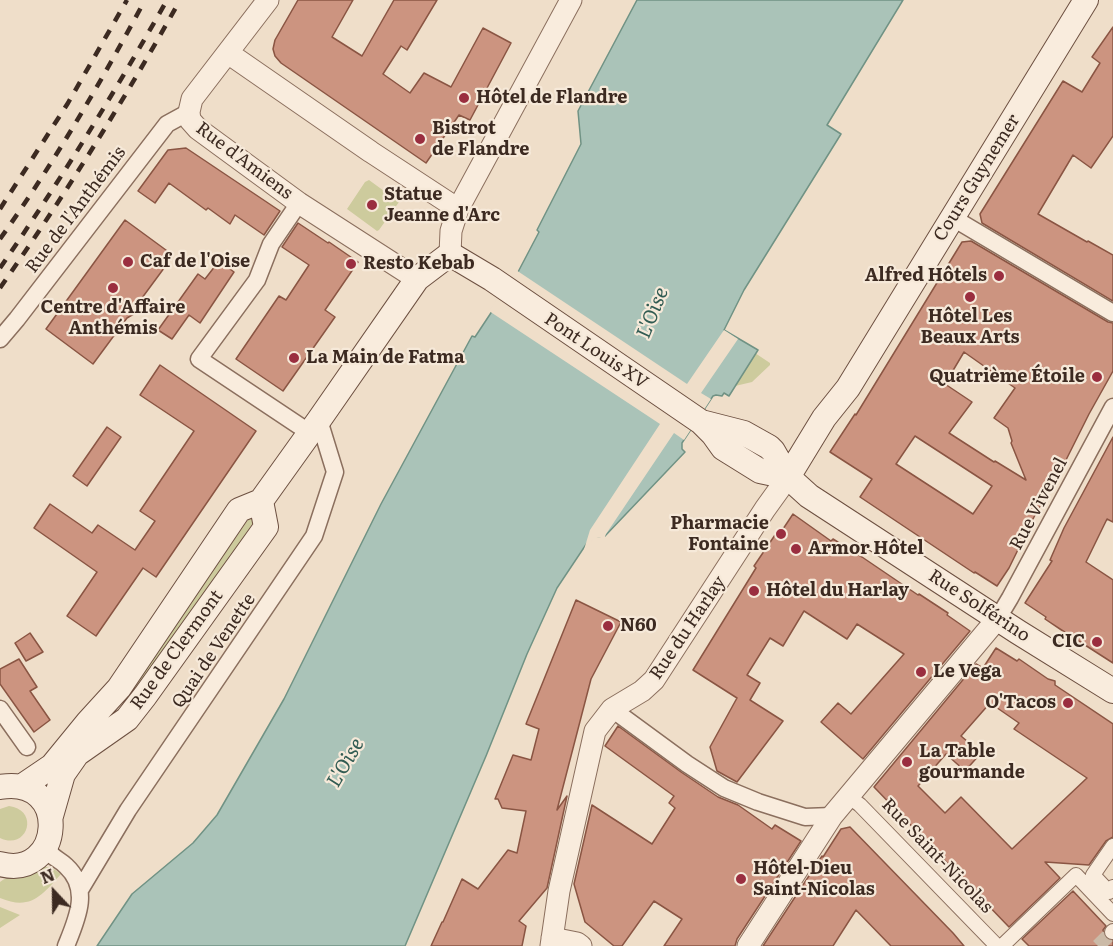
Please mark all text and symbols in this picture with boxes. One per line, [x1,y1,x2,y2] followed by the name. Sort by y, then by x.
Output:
[476,87,627,109] place label: Hôtel de Flandre
[457,91,471,105] marker: Hôtel de Flandre
[929,111,1025,245] street label: Cours Guynemer
[191,118,297,204] street label: Rue d'Amiens
[432,118,530,160] place label: Bistrot de Flandre
[413,132,427,146] marker: Bistrot de Flandre
[21,142,131,278] street label: Rue de l'Anthémis
[384,184,500,226] place label: Statue Jeanne d'Arc
[365,198,379,212] marker: Statue Jeanne d'Arc
[140,251,250,273] place label: Caf de l'Oise
[363,253,475,275] place label: Resto Kebab
[121,255,135,269] marker: Caf de l'Oise
[344,257,358,271] marker: Resto Kebab
[865,265,987,287] place label: Alfred Hôtels
[992,269,1006,283] marker: Alfred Hôtels
[106,281,120,295] marker: Centre d'Affaire Anthémis
[632,284,674,342] water label: L'Oise
[963,290,977,304] marker: Hôtel Les Beaux Arts
[41,297,185,340] place label: Centre d'Affaire Anthémis
[921,306,1019,348] place label: Hôtel Les Beaux Arts
[540,308,652,394] street label: Pont Louis XV
[306,347,465,369] place label: La Main de Fatma
[287,351,301,365] marker: La Main de Fatma
[929,366,1085,388] place label: Quatrième Étoile
[1090,370,1104,384] marker: Quatrième Étoile
[1006,454,1072,554] street label: Rue Vivenel
[670,513,769,556] place label: Pharmacie Fontaine
[774,527,788,541] marker: Pharmacie Fontaine
[808,538,924,560] place label: Armor Hôtel
[789,542,803,556] marker: Armor Hôtel
[924,565,1034,647] street label: Rue Solférino
[645,572,731,684] street label: Rue du Harlay
[766,580,909,602] place label: Hôtel du Harlay
[747,584,761,598] marker: Hôtel du Harlay
[126,586,228,714] street label: Rue de Clermont
[168,590,260,712] street label: Quai de Venette
[620,615,657,637] place label: N60
[601,619,615,633] marker: N60
[1052,631,1085,653] place label: CIC
[1090,635,1104,649] marker: CIC
[933,661,1002,683] place label: Le Vega
[914,665,928,679] marker: Le Vega
[985,692,1056,714] place label: O'Tacos
[1061,696,1075,710] marker: O'Tacos
[322,734,370,792] water label: L'Oise
[919,741,1025,783] place label: La Table gourmande
[900,755,914,769] marker: La Table gourmande
[877,794,997,918] street label: Rue Saint-Nicolas
[753,858,875,900] place label: Hôtel-Dieu Saint-Nicolas
[24,862,84,922] north arrow
[37,862,58,889] text: N
[734,872,748,886] marker: Hôtel-Dieu Saint-Nicolas

